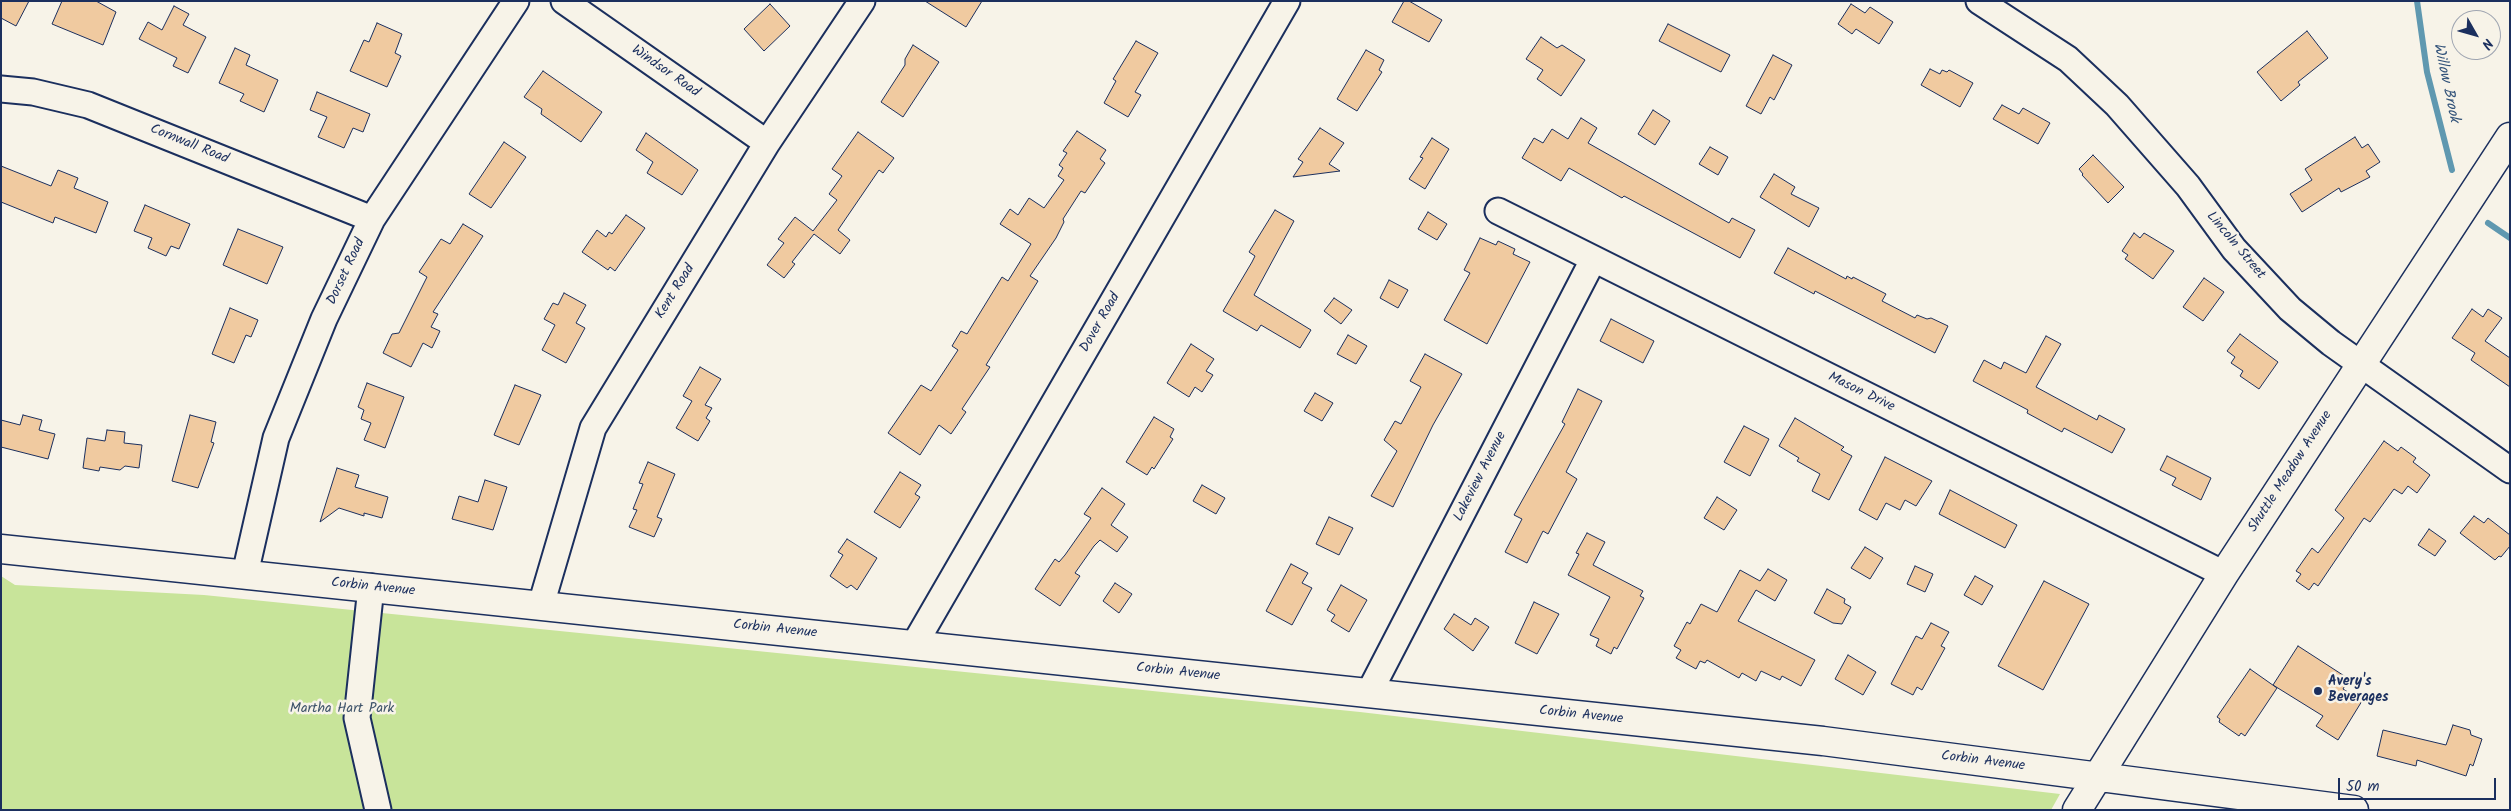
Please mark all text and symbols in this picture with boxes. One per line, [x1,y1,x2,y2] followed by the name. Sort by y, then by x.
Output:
[2451,10,2501,60] north arrow
[2476,33,2498,54] text: N
[628,42,702,102] street label: Windsor Road
[2428,42,2462,124] water label: Willow Brook
[147,122,231,168] street label: Cornwall Road
[2202,209,2268,283] street label: Lincoln Street
[324,236,370,308] street label: Dorset Road
[653,262,699,322] street label: Kent Road
[1077,290,1125,356] street label: Dover Road
[1825,370,1897,416] street label: Mason Drive
[2245,408,2337,536] street label: Shuttle Meadow Avenue
[1451,429,1511,525] street label: Lakeview Avenue
[330,575,416,601] street label: Corbin Avenue
[732,617,818,643] street label: Corbin Avenue
[1135,660,1221,686] street label: Corbin Avenue
[2328,675,2389,708] place label: Avery's Beverages
[2312,685,2324,697] marker: Avery's Beverages
[290,702,394,718] park label: Martha Hart Park
[1538,703,1624,729] street label: Corbin Avenue
[1940,749,2026,775] street label: Corbin Avenue
[2341,768,2498,800] scale bar
[2346,775,2380,799] text: 50 m

